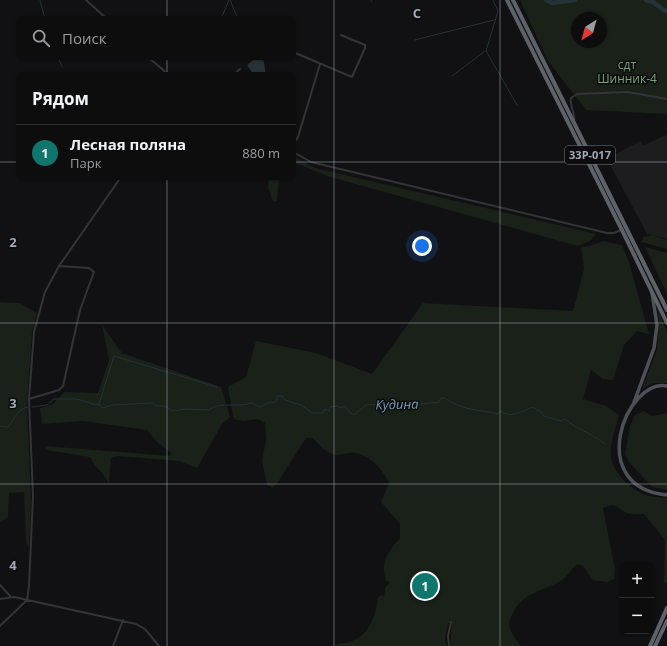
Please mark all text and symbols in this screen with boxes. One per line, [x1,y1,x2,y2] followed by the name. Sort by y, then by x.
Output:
[413,4,421,22] text: C
[571,12,607,48] north arrow
[16,16,296,60] search box
[30,27,52,49] icon: search
[62,28,106,48] text: Поиск
[597,56,657,87] park label: сдт Шинник-4
[32,87,89,110] text: Рядом
[70,134,186,154] text: Лесная поляна
[41,144,49,162] text: 1
[242,144,280,162] text: 880 m
[565,146,615,164] road number: 33Р-017
[70,154,101,172] text: Парк
[9,233,17,251] text: 2
[412,236,432,256] your location
[9,394,17,412] text: 3
[375,395,419,413] water label: Кудина
[9,556,17,574] text: 4
[619,562,655,634] map controls
[619,562,655,598] button: +
[412,571,438,601] pin: 1
[619,598,655,634] button: −

